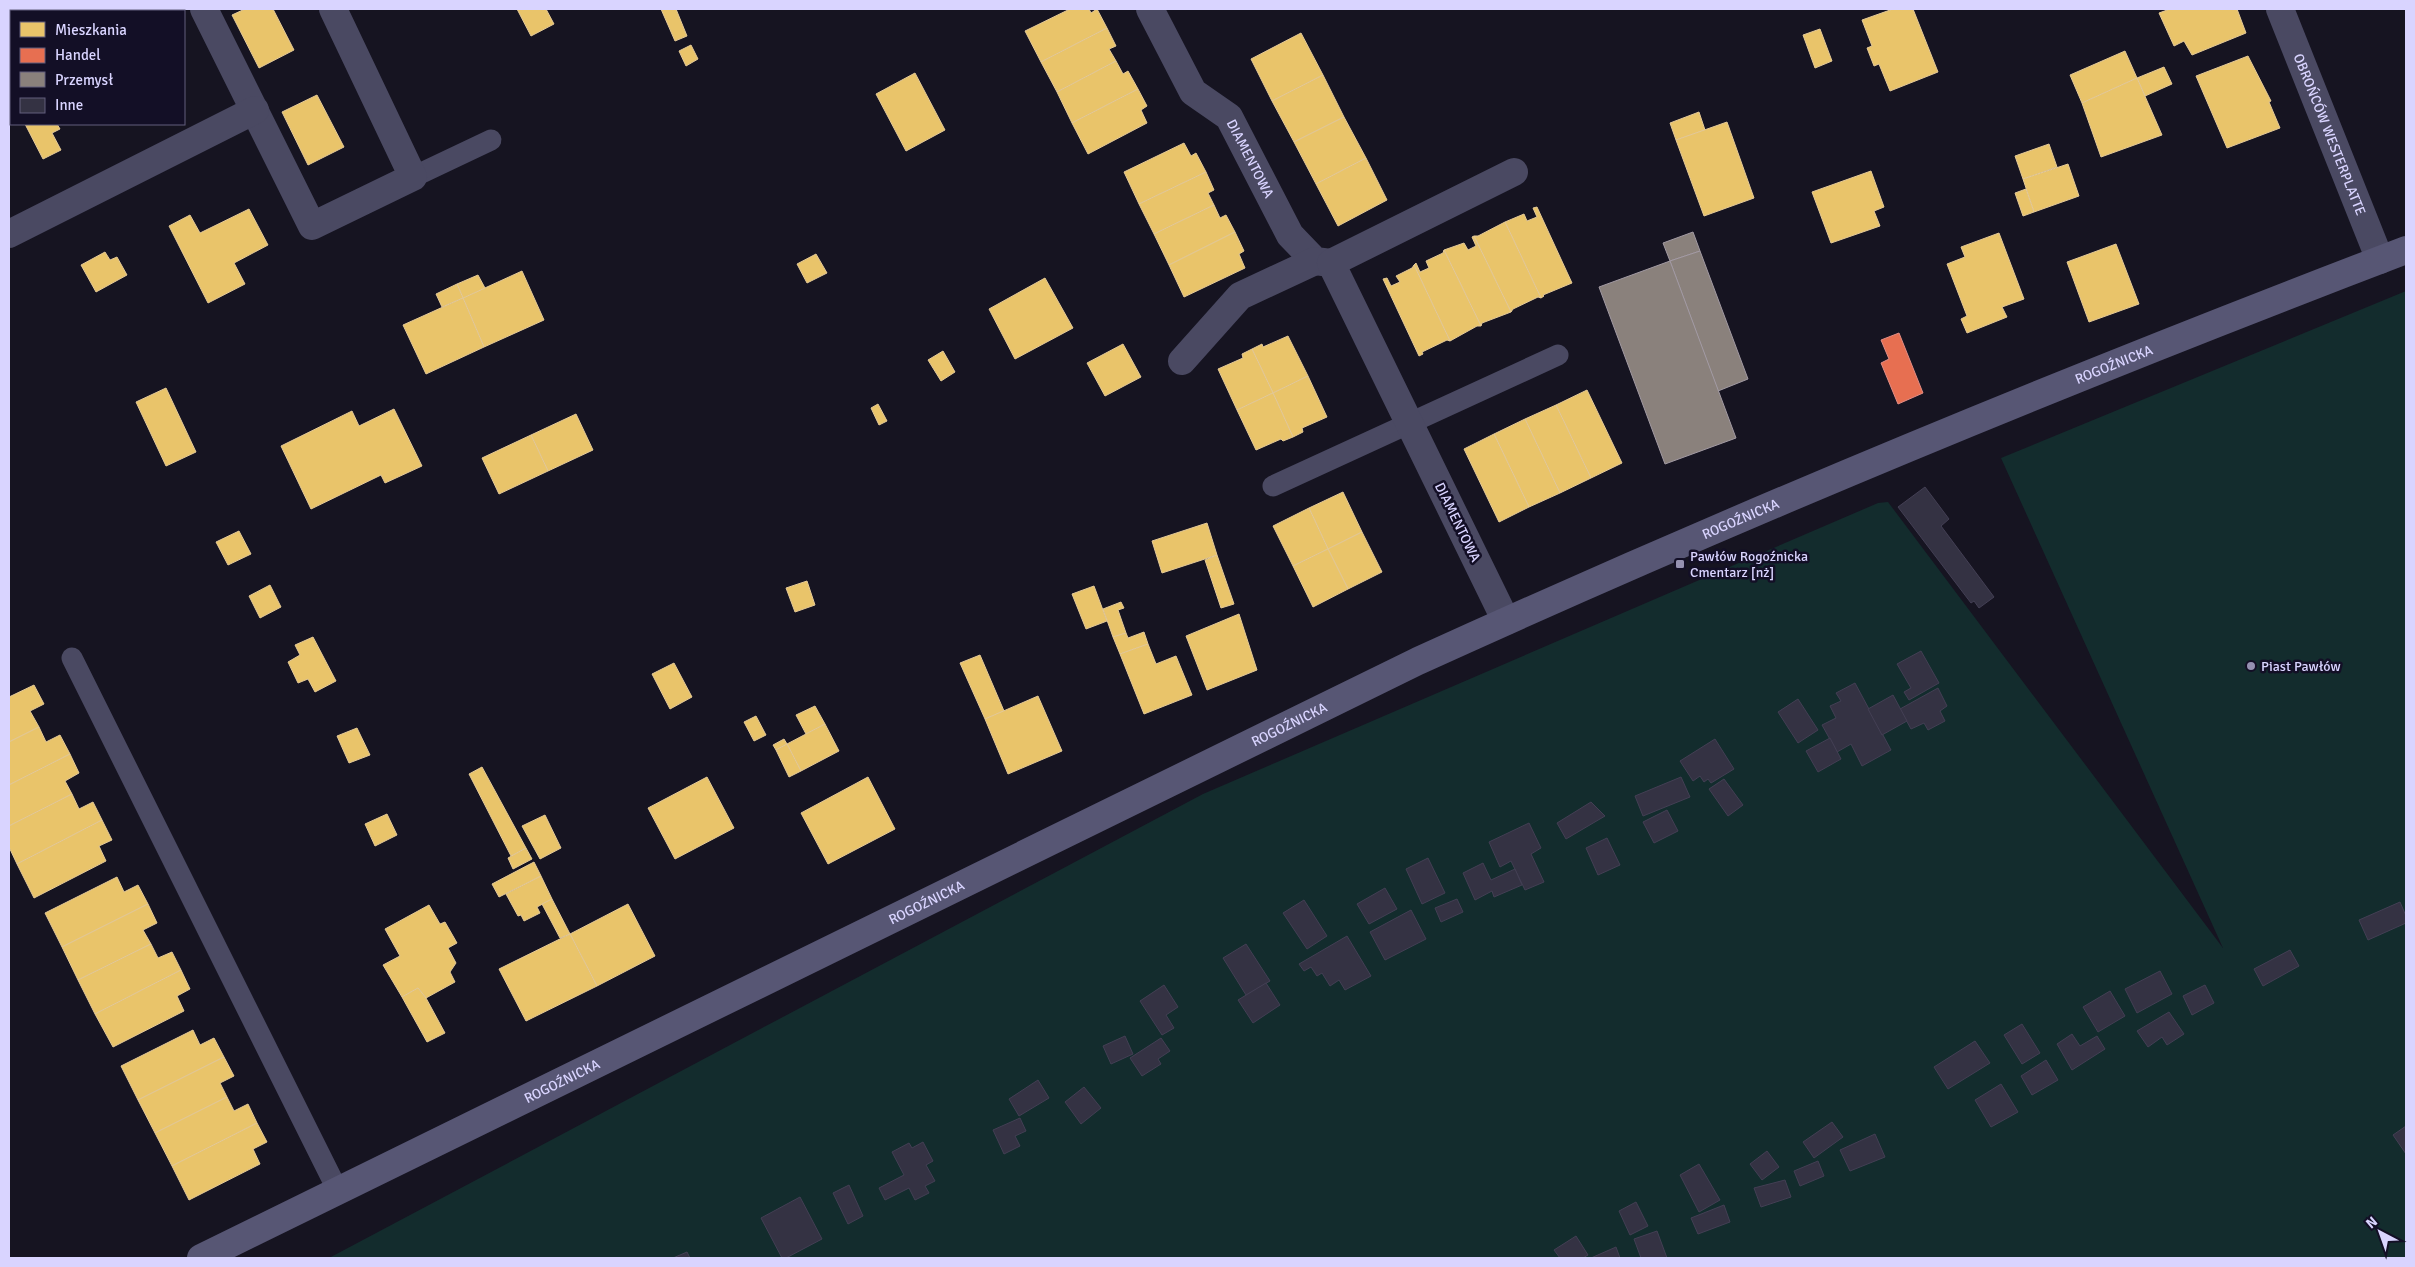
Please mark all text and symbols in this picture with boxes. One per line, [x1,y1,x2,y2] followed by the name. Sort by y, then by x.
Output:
[10,10,185,125] legend
[55,21,127,39] text: Mieszkania
[55,46,101,64] text: Handel
[2290,51,2369,218] street label: OBROŃCÓW WESTERPLATTE
[55,71,113,89] text: Przemysł
[55,96,83,114] text: Inne
[1223,116,1278,201] street label: DIAMENTOWA
[2073,341,2156,388] street label: ROGOŹNICKA
[1431,480,1484,565] street label: DIAMENTOWA
[1699,495,1782,543] street label: ROGOŹNICKA
[1690,548,1808,581] place label: Pawłów Rogoźnicka Cmentarz [nż]
[1674,558,1686,570] marker: Pawłów Rogoźnicka Cmentarz [nż]
[2261,658,2341,675] place label: Piast Pawłów
[2245,660,2257,672] marker: Piast Pawłów
[1249,699,1330,750] street label: ROGOŹNICKA
[886,877,968,928] street label: ROGOŹNICKA
[521,1055,603,1107] street label: ROGOŹNICKA
[2355,1207,2405,1257] north arrow
[2363,1213,2381,1232] text: N

